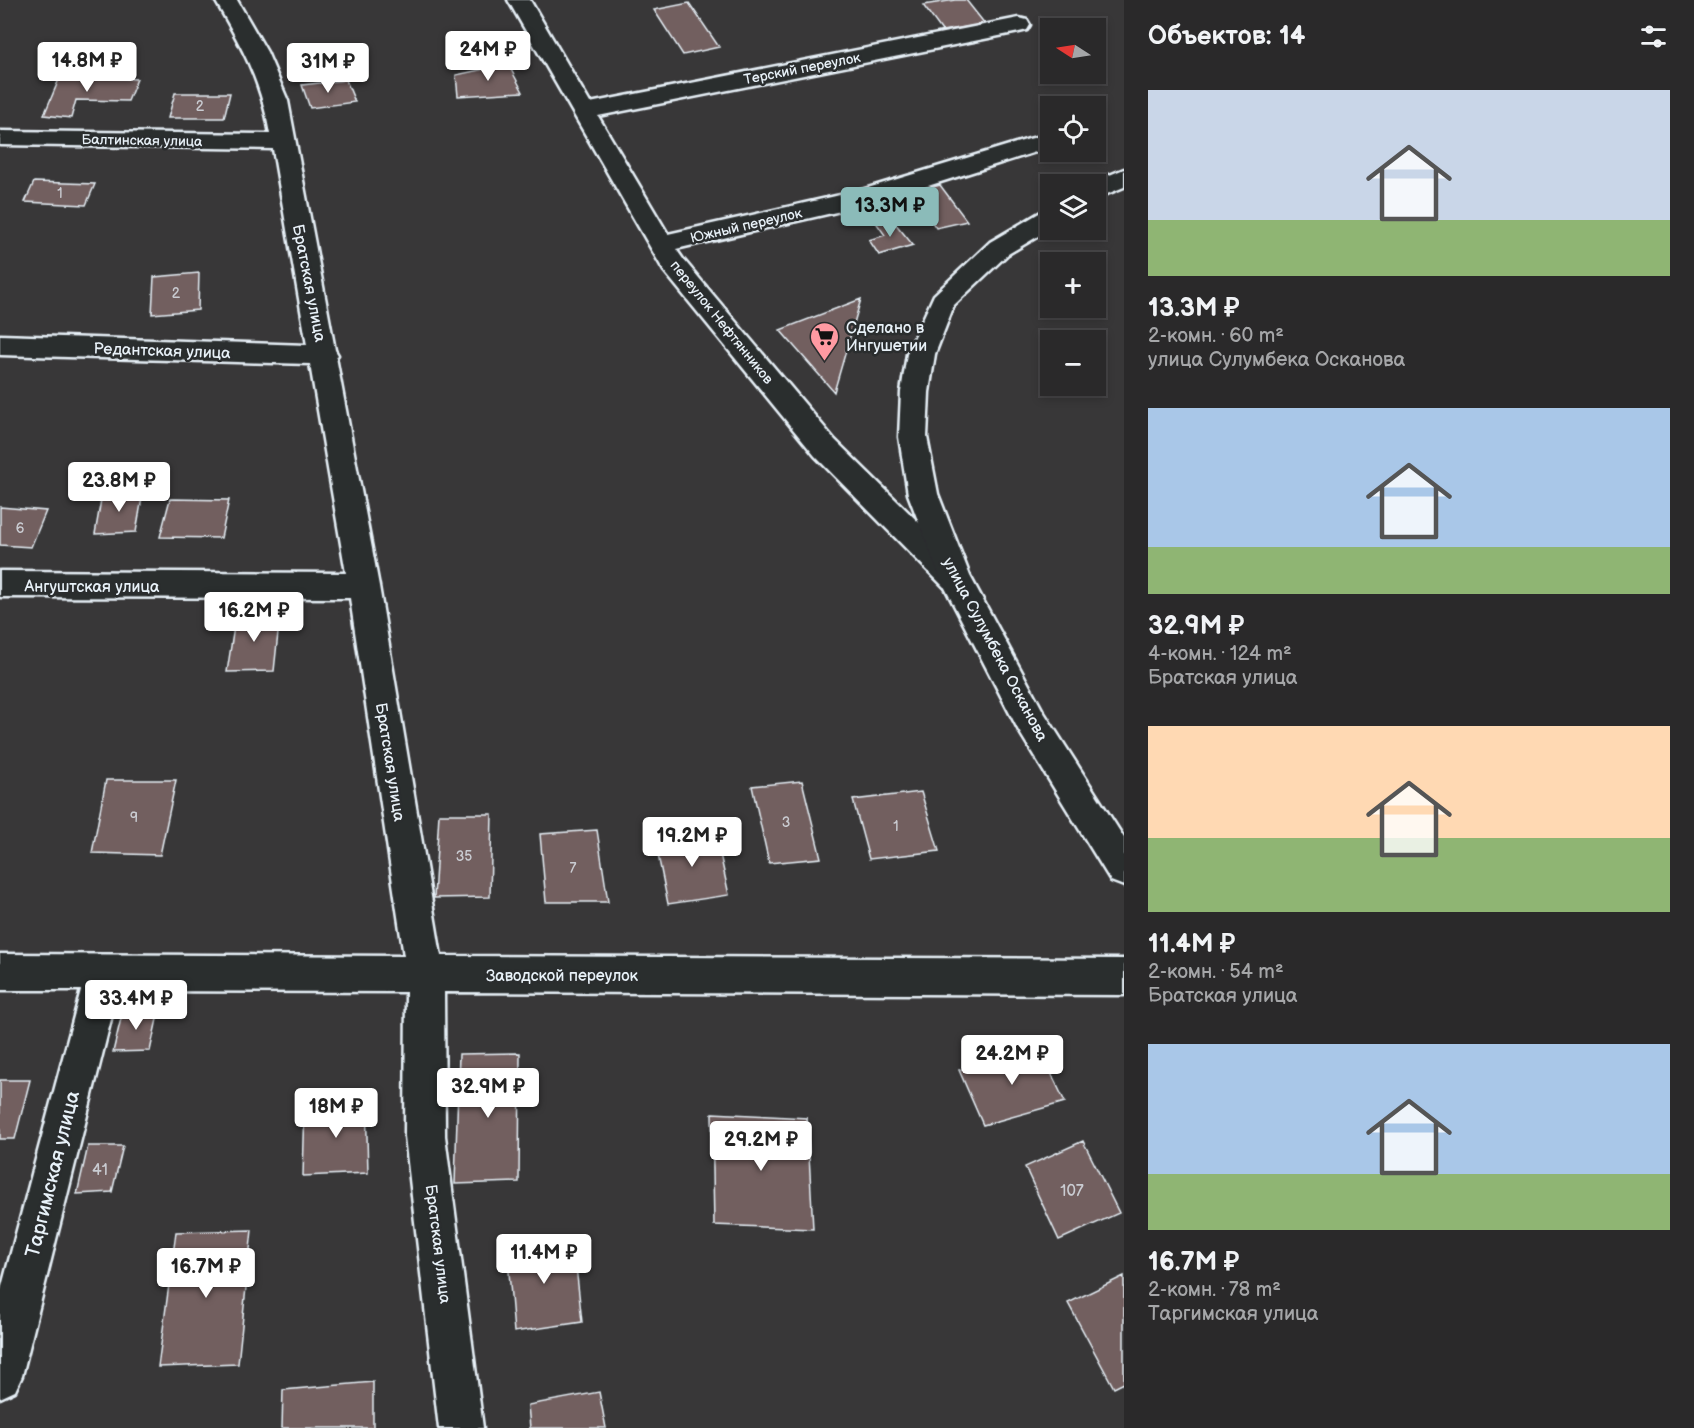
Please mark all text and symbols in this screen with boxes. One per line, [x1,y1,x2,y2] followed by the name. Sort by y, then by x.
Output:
[1040,18,1106,84] north arrow
[1040,18,1106,396] map controls
[1637,20,1670,53] icon: filters
[1148,21,1305,52] text: Объектов: 14
[446,31,530,82] pin: 24M ₽
[459,38,517,62] text: 24M ₽
[32,42,142,93] pin: 14.8M ₽
[286,43,370,94] pin: 31M ₽
[52,49,122,73] text: 14.8M ₽
[742,49,862,88] street label: Терский переулок
[301,50,355,74] text: 31M ₽
[1040,96,1106,162] button: locate
[196,98,205,115] house number: 2
[1355,129,1463,237] icon: home
[81,131,203,150] street label: Балтинская улица
[1040,174,1106,240] button: layers
[57,185,63,202] house number: 1
[835,187,945,238] pin: 13.3M ₽
[855,194,925,218] text: 13.3M ₽
[689,204,804,247] street label: Южный переулок
[288,223,329,344] street label: Братская улица
[1040,252,1106,318] button: +
[667,257,777,388] street label: переулок Нефтянников
[172,285,181,302] house number: 2
[1148,293,1240,324] text: 13.3M ₽
[846,319,927,356] place label: Сделано в Ингушетии
[809,320,841,362] supermarket icon: Сделано в Ингушетии
[1148,324,1284,348] text: 2-комн. · 60 m²
[1040,330,1106,396] button: −
[93,340,231,363] street label: Редантская улица
[1148,348,1405,372] text: улица Сулумбека Осканова
[1355,447,1463,555] icon: home
[64,462,174,513] pin: 23.8M ₽
[82,469,156,493] text: 23.8M ₽
[16,520,25,537] house number: 6
[938,554,1052,745] street label: улица Сулумбека Осканова
[24,578,160,597] street label: Ангуштская улица
[199,592,309,643] pin: 16.2M ₽
[218,599,290,623] text: 16.2M ₽
[1148,611,1244,642] text: 32.9M ₽
[1148,642,1292,666] text: 4-комн. · 124 m²
[1148,666,1298,690] text: Братская улица
[371,702,408,823] street label: Братская улица
[1355,765,1463,873] icon: home
[130,809,138,826] house number: 9
[782,814,790,831] house number: 3
[637,817,747,868] pin: 19.2M ₽
[893,818,899,835] house number: 1
[657,824,727,848] text: 19.2M ₽
[456,848,472,865] house number: 35
[570,860,577,877] house number: 7
[1148,929,1236,960] text: 11.4M ₽
[1148,960,1284,984] text: 2-комн. · 54 m²
[486,967,639,986] street label: Заводской переулок
[81,980,191,1031] pin: 33.4M ₽
[1148,984,1298,1008] text: Братская улица
[99,987,173,1011] text: 33.4M ₽
[957,1035,1067,1086] pin: 24.2M ₽
[975,1042,1049,1066] text: 24.2M ₽
[433,1068,543,1119] pin: 32.9M ₽
[451,1075,525,1099] text: 32.9M ₽
[1355,1083,1463,1191] icon: home
[21,1088,85,1260] street label: Таргимская улица
[294,1088,378,1139] pin: 18M ₽
[309,1095,363,1119] text: 18M ₽
[706,1121,816,1172] pin: 29.2M ₽
[724,1128,798,1152] text: 29.2M ₽
[92,1161,108,1180] house number: 41
[1060,1182,1084,1201] house number: 107
[421,1184,454,1305] street label: Братская улица
[489,1234,599,1285] pin: 11.4M ₽
[510,1241,578,1265] text: 11.4M ₽
[1148,1247,1239,1278] text: 16.7M ₽
[151,1248,261,1299] pin: 16.7M ₽
[171,1255,241,1279] text: 16.7M ₽
[1148,1278,1281,1302] text: 2-комн. · 78 m²
[1148,1302,1319,1326] text: Таргимская улица

